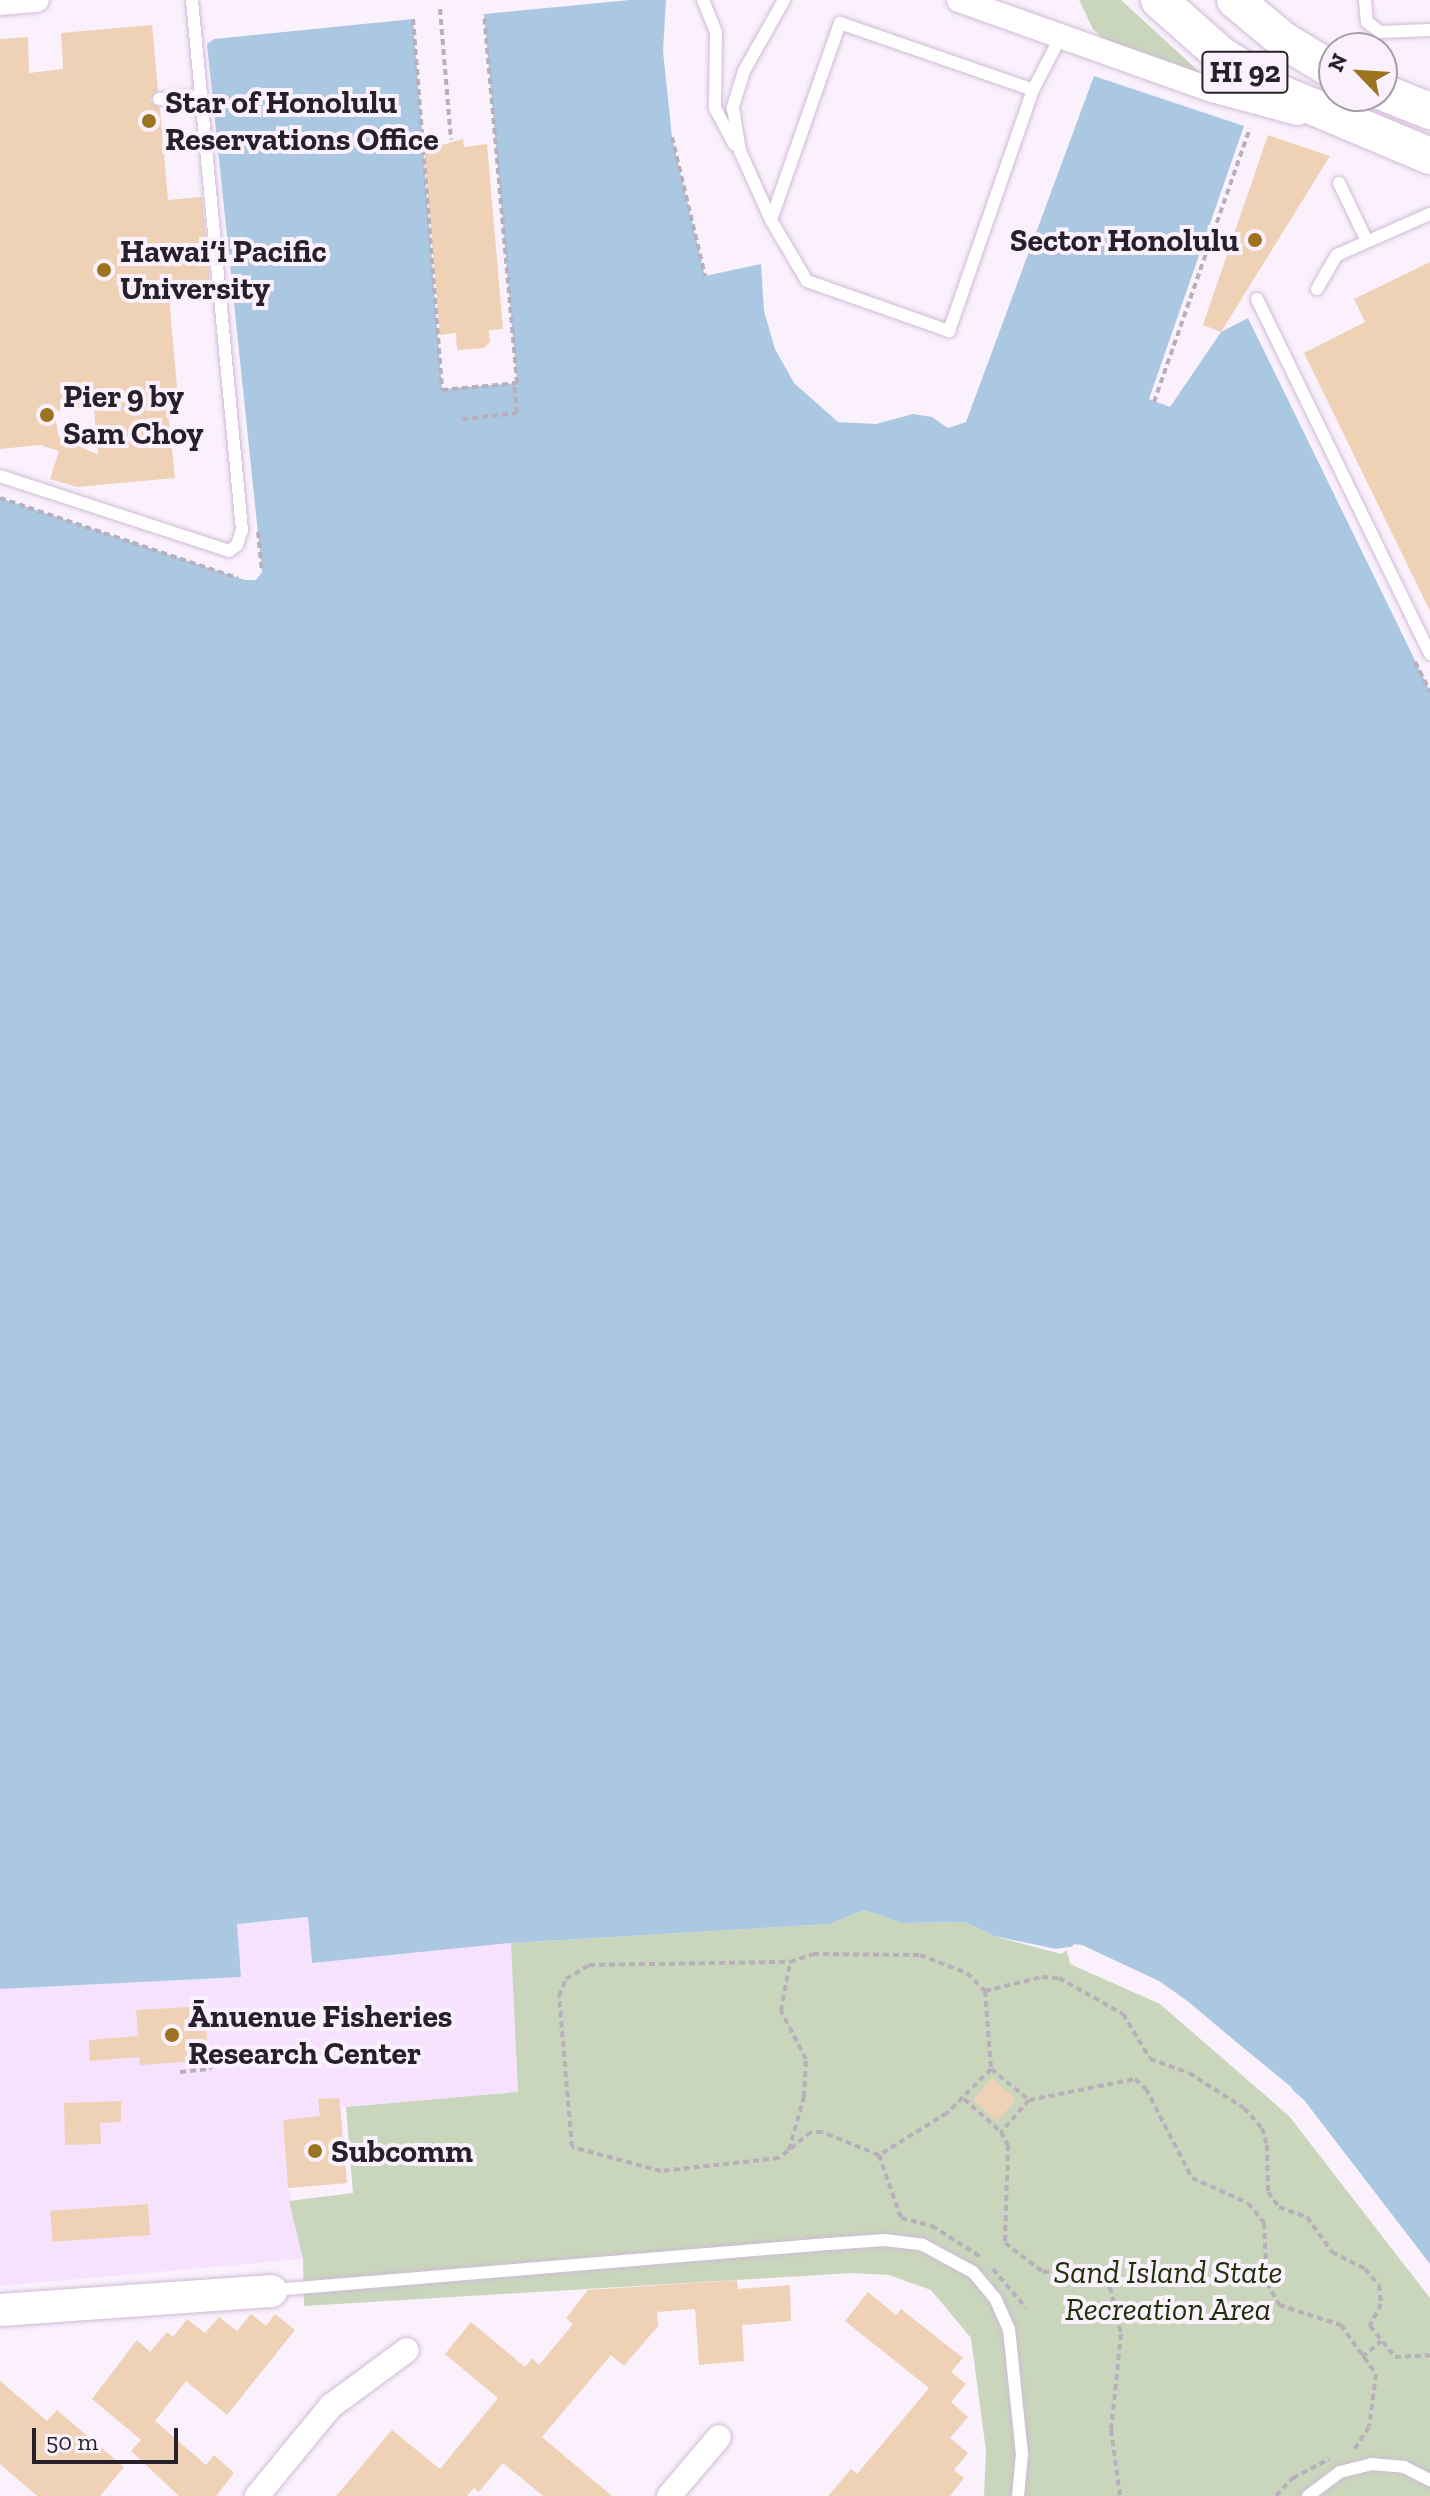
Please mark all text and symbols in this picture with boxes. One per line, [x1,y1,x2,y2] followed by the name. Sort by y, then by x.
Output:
[1318,32,1398,112] north arrow
[1201,46,1289,98] road number: HI 92
[1322,49,1353,76] text: N
[165,84,439,159] place label: Star of Honolulu Reservations Office
[140,112,158,130] marker: Star of Honolulu Reservations Office
[1009,221,1239,259] place label: Sector Honolulu
[1246,231,1264,249] marker: Sector Honolulu
[120,233,327,308] place label: Hawai‘i Pacific University
[95,261,113,279] marker: Hawai‘i Pacific University
[63,378,204,453] place label: Pier 9 by Sam Choy
[38,406,56,424] marker: Pier 9 by Sam Choy
[188,1998,453,2073] place label: Ānuenue Fisheries Research Center
[163,2026,181,2044] marker: Ānuenue Fisheries Research Center
[331,2132,473,2170] place label: Subcomm
[306,2142,324,2160] marker: Subcomm
[1054,2254,1282,2329] park label: Sand Island State Recreation Area
[36,2412,182,2462] scale bar
[46,2427,98,2456] text: 50 m

